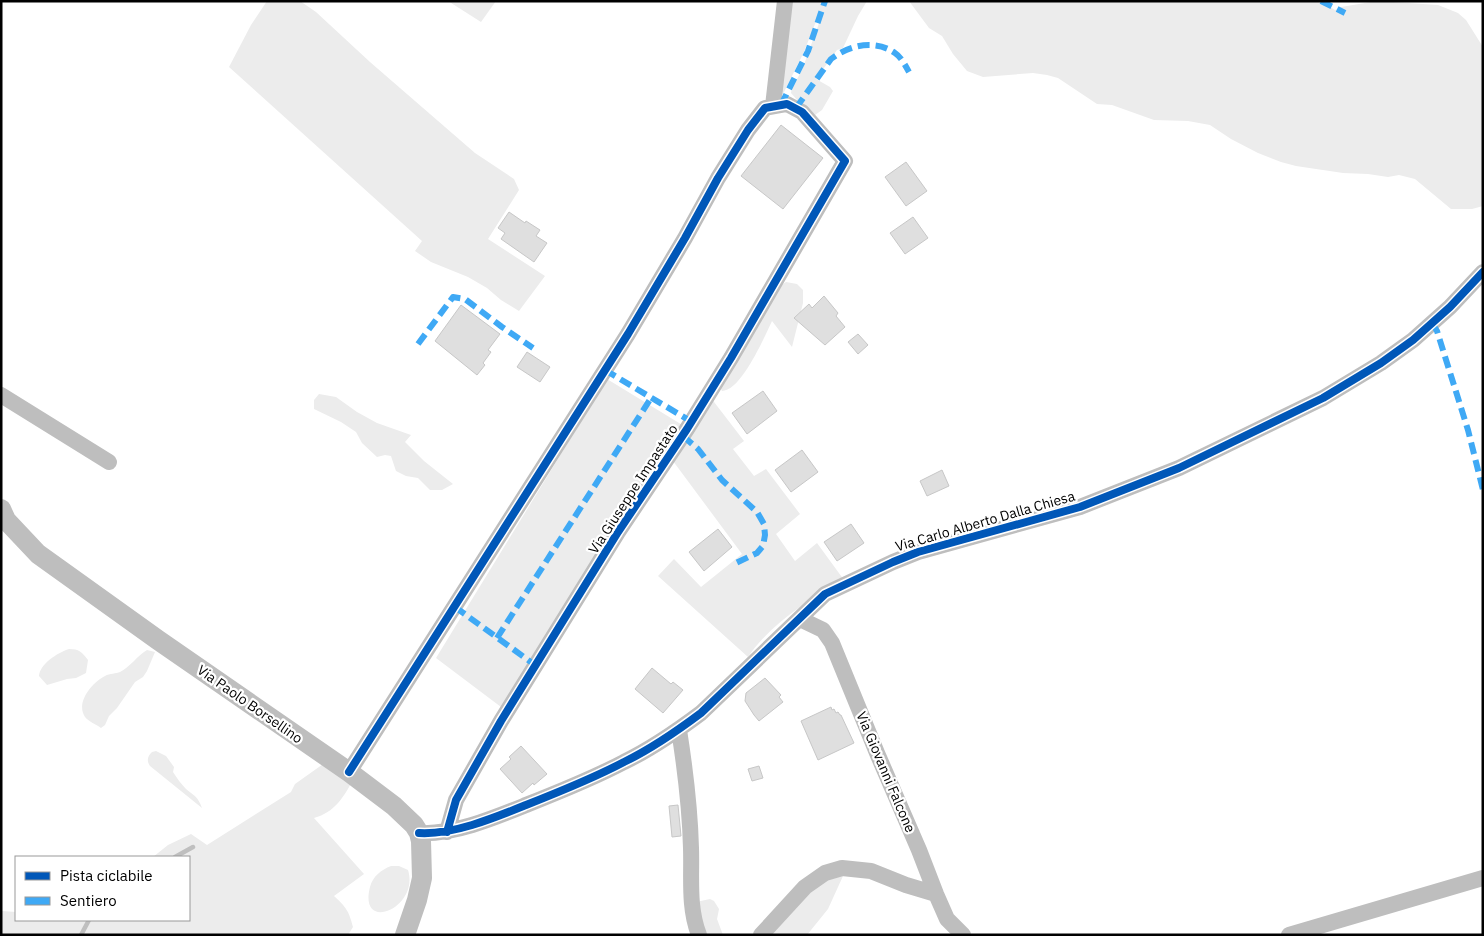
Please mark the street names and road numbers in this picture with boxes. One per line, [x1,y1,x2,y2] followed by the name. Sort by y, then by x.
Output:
[584,421,682,557] street label: Via Giuseppe Impastato
[893,487,1077,555] street label: Via Carlo Alberto Dalla Chiesa
[194,661,306,747] street label: Via Paolo Borsellino
[852,709,920,835] street label: Via Giovanni Falcone

